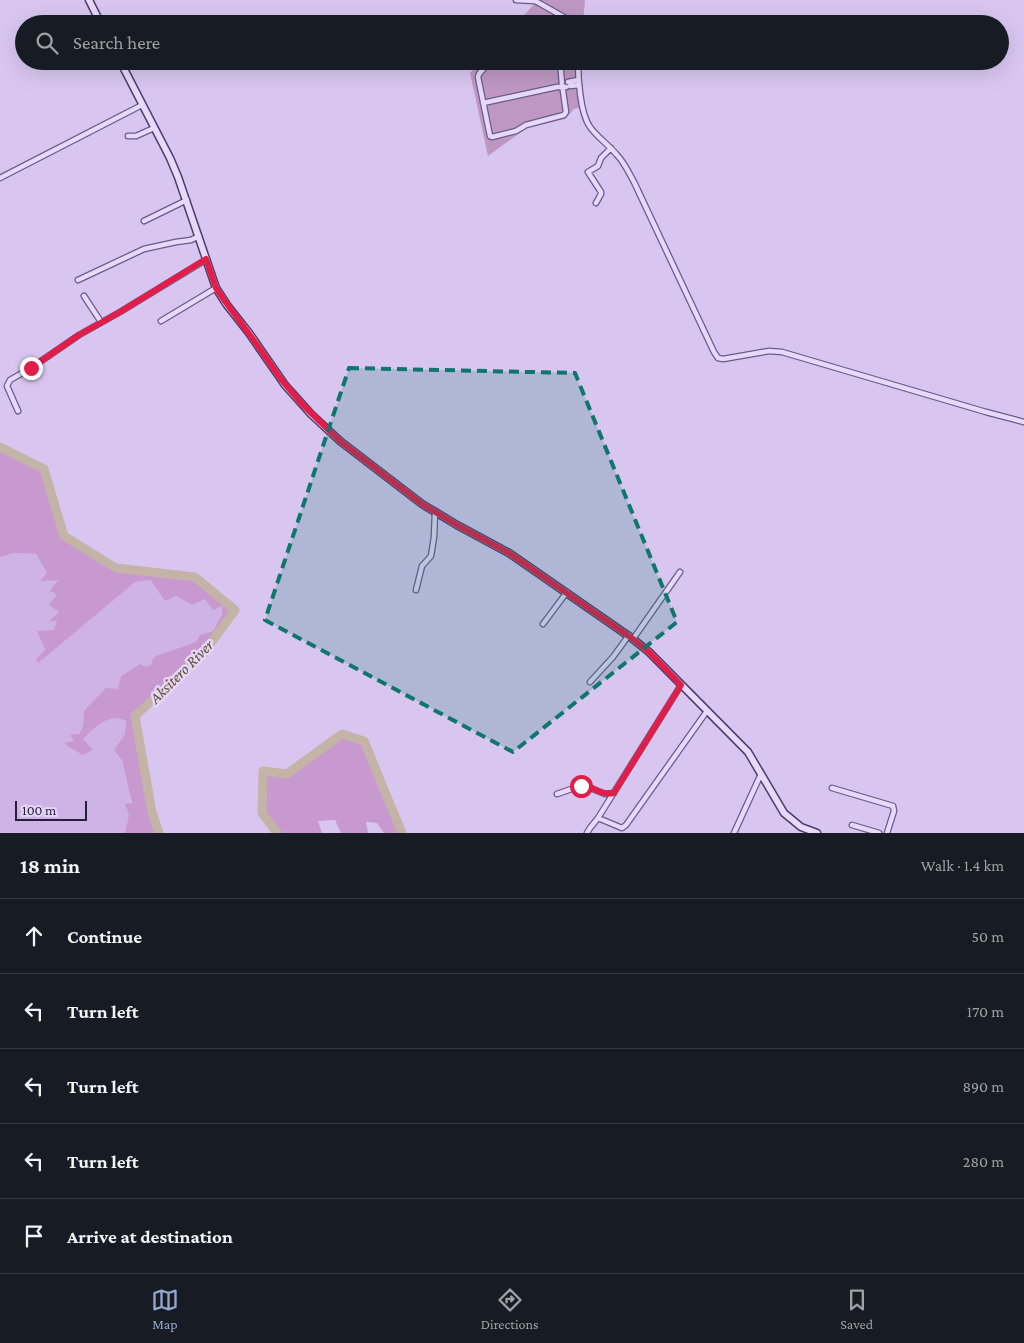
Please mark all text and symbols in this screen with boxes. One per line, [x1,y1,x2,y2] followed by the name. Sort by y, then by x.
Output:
[15,15,1009,70] search box
[33,29,61,57] icon: search
[73,32,160,53] text: Search here
[20,357,43,380] route end
[145,636,217,707] water label: Aksitero River
[570,775,593,798] route start
[15,798,88,821] scale bar
[22,802,56,818] text: 100 m
[20,854,80,878] text: 18 min
[921,857,1004,874] text: Walk · 1.4 km
[20,922,48,950] icon: ahead
[67,926,142,947] text: Continue
[972,928,1004,945] text: 50 m
[20,997,48,1025] icon: left
[67,1001,139,1022] text: Turn left
[967,1003,1004,1020] text: 170 m
[20,1072,48,1100] icon: left
[67,1076,139,1097] text: Turn left
[963,1078,1004,1095] text: 890 m
[20,1147,48,1175] icon: left
[67,1151,139,1172] text: Turn left
[963,1153,1004,1170] text: 280 m
[20,1222,48,1250] icon: arrive
[67,1226,233,1247] text: Arrive at destination
[151,1286,179,1332] tab: Map
[481,1286,539,1332] tab: Directions
[840,1286,873,1332] tab: Saved

